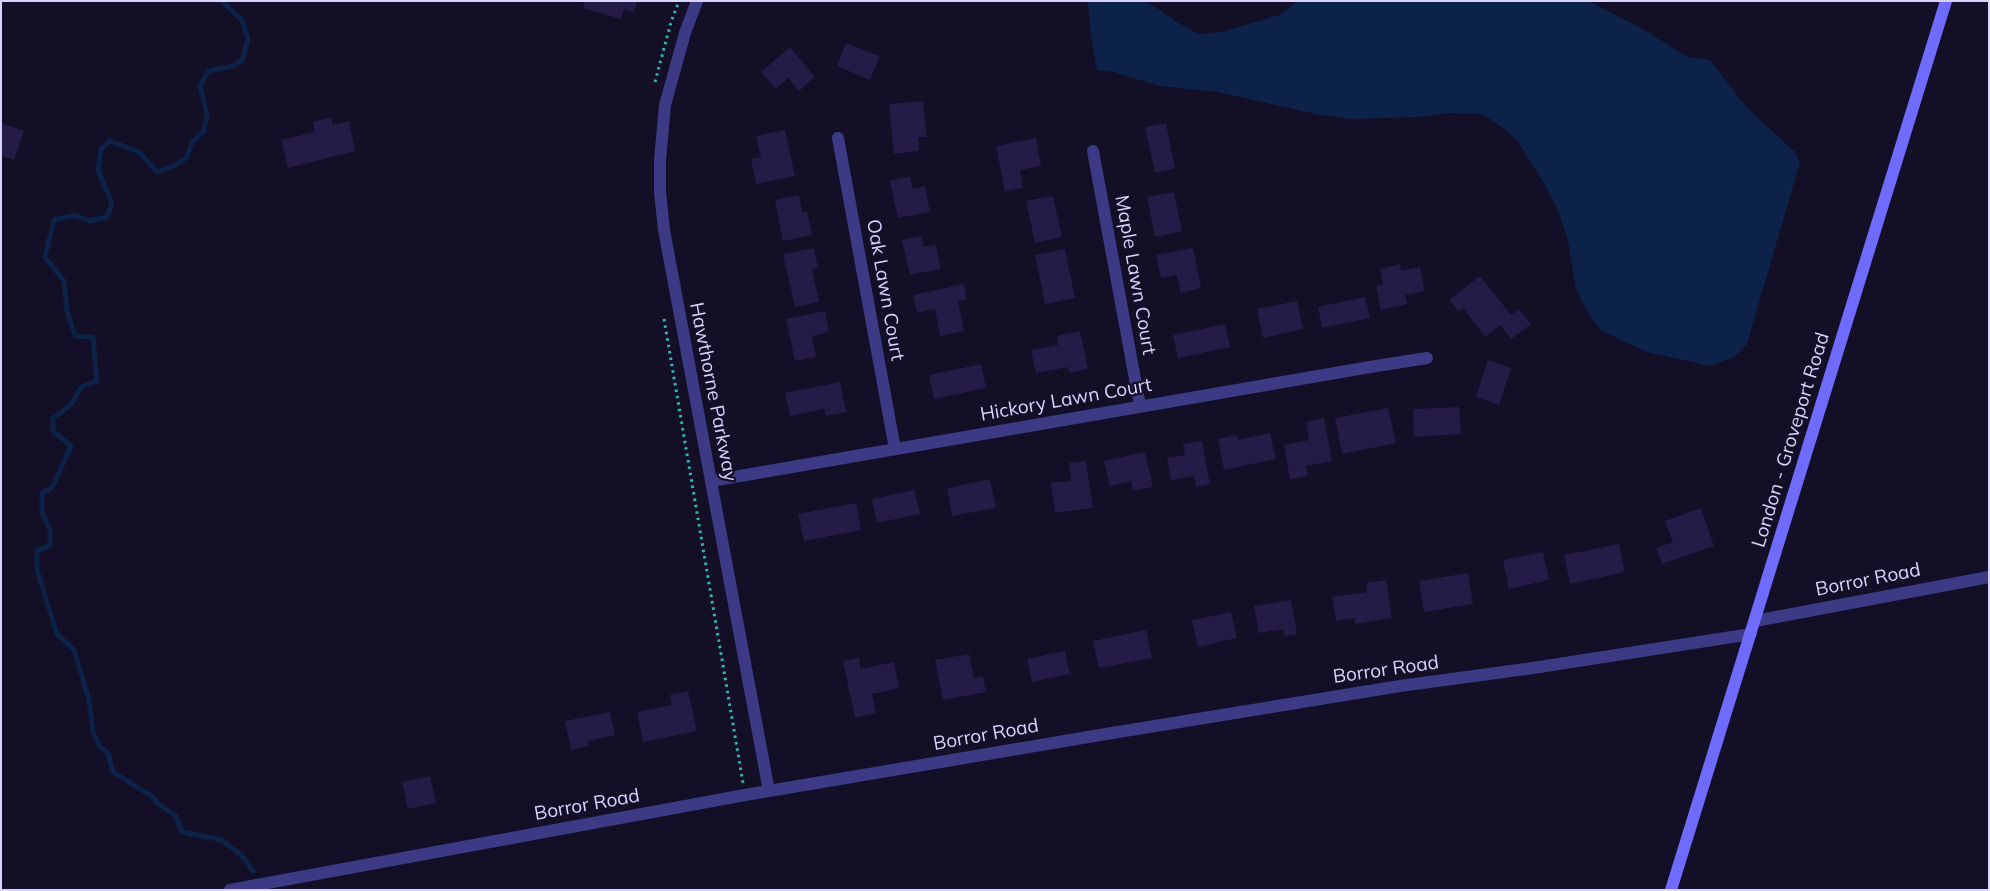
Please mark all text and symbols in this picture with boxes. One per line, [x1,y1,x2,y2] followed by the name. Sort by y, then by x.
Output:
[1110,194,1160,356] street label: Maple Lawn Court
[861,217,909,363] street label: Oak Lawn Court
[684,301,742,483] street label: Hawthorne Parkway
[1747,330,1835,550] street label: London - Groveport Road
[978,374,1154,426] street label: Hickory Lawn Court
[1813,559,1923,601] street label: Borror Road
[1332,651,1440,689] street label: Borror Road
[931,715,1041,755] street label: Borror Road
[532,785,642,825] street label: Borror Road

